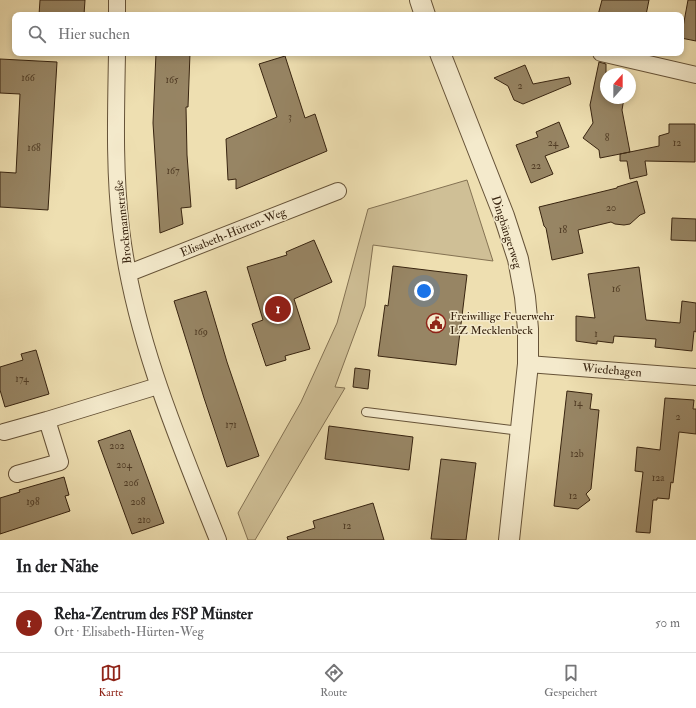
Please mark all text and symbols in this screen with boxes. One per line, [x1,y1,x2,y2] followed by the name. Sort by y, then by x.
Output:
[12,12,684,56] search box
[26,23,48,45] icon: search
[58,25,130,44] text: Hier suchen
[600,68,636,104] north arrow
[21,72,36,84] house number: 166
[166,74,179,86] house number: 165
[517,80,523,92] house number: 2
[288,111,292,123] house number: 3
[605,132,610,144] house number: 8
[548,137,559,149] house number: 24
[673,137,681,149] house number: 12
[27,142,41,154] house number: 168
[531,160,541,172] house number: 22
[166,165,180,177] house number: 167
[112,179,135,265] street label: Brockmannstraße
[488,194,526,272] street label: Dingbängerweg
[606,202,616,214] house number: 20
[178,204,289,261] street label: Elisabeth-Hürten-Weg
[559,224,567,236] house number: 18
[414,281,434,301] your location
[612,283,621,295] house number: 16
[265,294,291,324] pin: 1
[450,309,555,338] place label: Freiwillige Feuerwehr LZ Mecklenbeck
[425,312,447,334] public building icon: Freiwillige Feuerwehr LZ Mecklenbeck
[194,326,208,338] house number: 169
[594,328,598,340] house number: 1
[581,360,642,381] street label: Wiedehagen
[15,373,29,385] house number: 174
[574,397,583,409] house number: 14
[675,411,681,423] house number: 2
[225,419,237,431] house number: 171
[109,440,125,452] house number: 202
[570,448,584,460] house number: 12b
[116,459,132,471] house number: 204
[652,472,665,484] house number: 12a
[123,477,140,489] house number: 206
[569,490,577,502] house number: 12
[26,496,40,508] house number: 198
[131,496,146,508] house number: 208
[137,514,151,526] house number: 210
[343,520,351,532] house number: 12
[16,556,98,577] text: In der Nähe
[54,605,253,624] text: Reha-Zentrum des FSP Münster
[27,615,31,631] text: 1
[655,615,680,631] text: 50 m
[54,624,204,640] text: Ort · Elisabeth-Hürten-Weg
[99,662,123,699] tab: Karte
[320,662,347,699] tab: Route
[544,662,597,699] tab: Gespeichert

